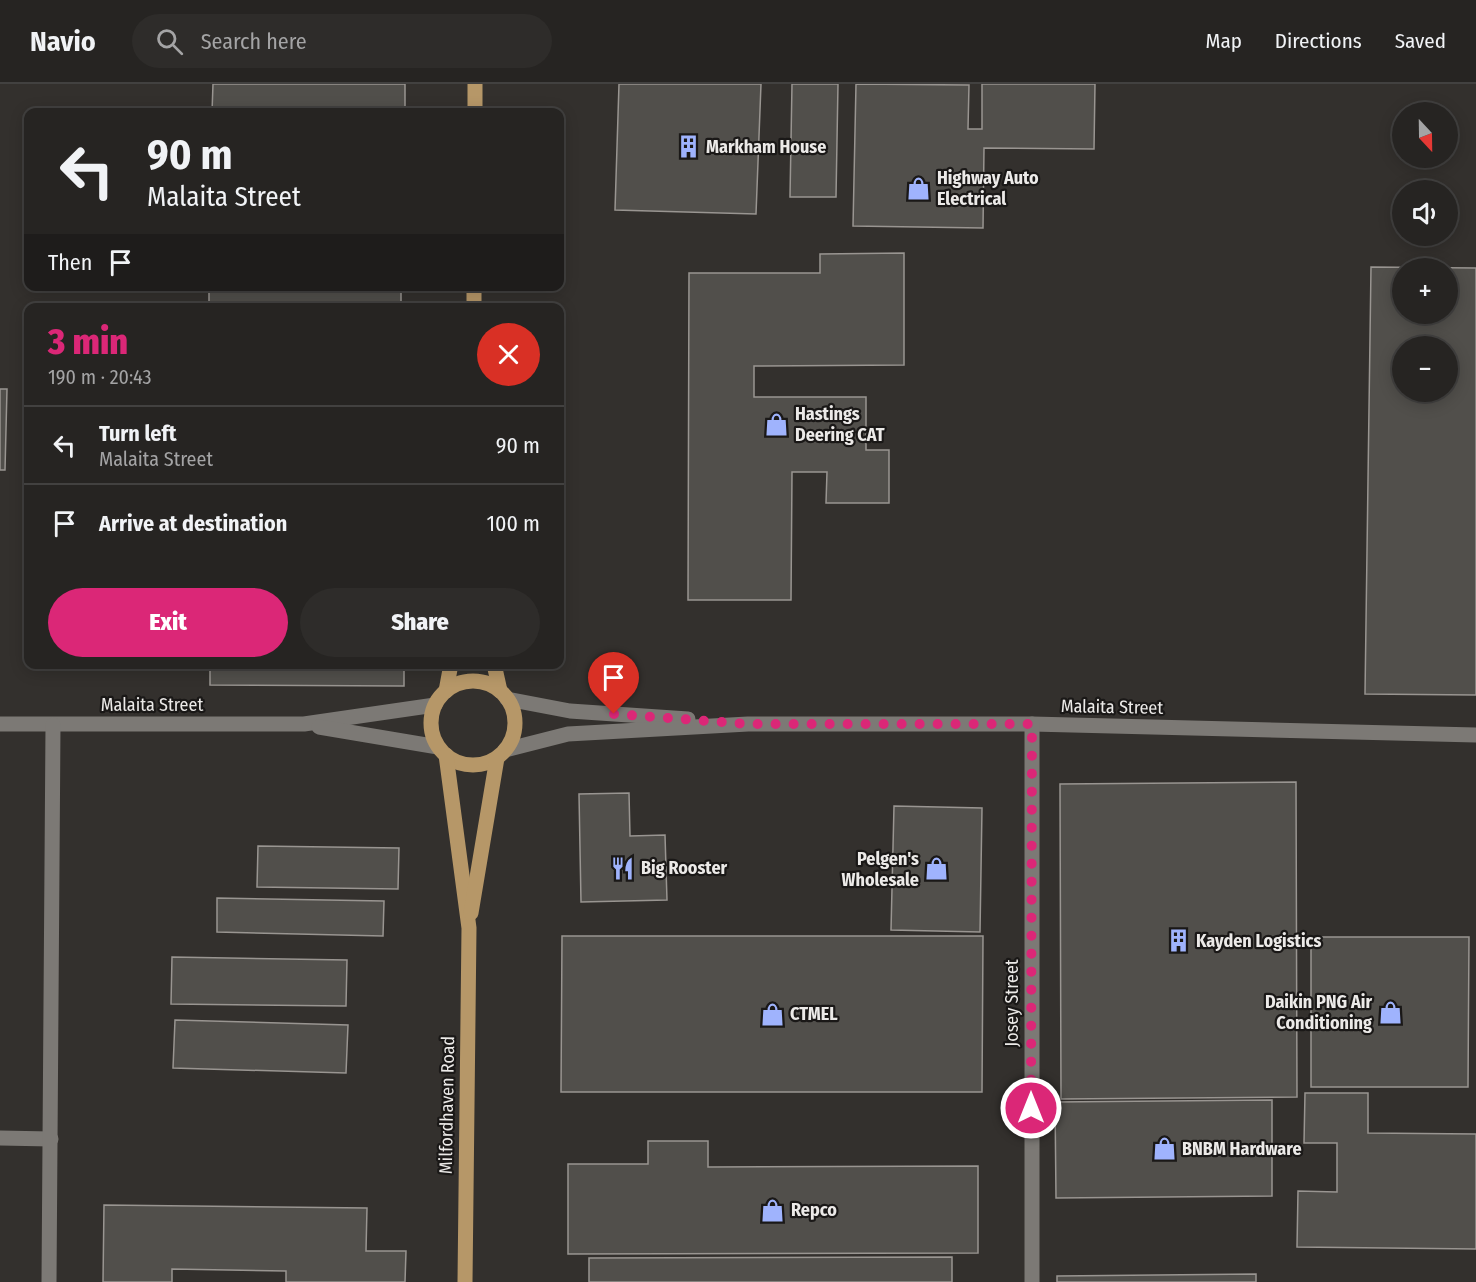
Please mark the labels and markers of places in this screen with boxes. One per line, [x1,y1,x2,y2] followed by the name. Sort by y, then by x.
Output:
[675,134,701,160] building icon: Markham House
[706,136,826,158] place label: Markham House
[937,167,1039,210] place label: Highway Auto Electrical
[906,175,932,201] shop icon: Highway Auto Electrical
[795,403,885,446] place label: Hastings Deering CAT
[764,411,790,437] shop icon: Hastings Deering CAT
[588,652,639,714] pin
[842,848,919,891] place label: Pelgen's Wholesale
[610,855,636,881] restaurant icon: Big Rooster
[924,856,950,882] shop icon: Pelgen's Wholesale
[641,857,728,879] place label: Big Rooster
[1165,928,1191,954] building icon: Kayden Logistics
[1196,930,1321,952] place label: Kayden Logistics
[1265,991,1372,1034] place label: Daikin PNG Air Conditioning
[1377,999,1403,1025] shop icon: Daikin PNG Air Conditioning
[759,1001,785,1027] shop icon: CTMEL
[790,1003,838,1025] place label: CTMEL
[1151,1136,1177,1162] shop icon: BNBM Hardware
[1182,1138,1302,1160] place label: BNBM Hardware
[760,1197,786,1223] shop icon: Repco
[791,1199,837,1221] place label: Repco

